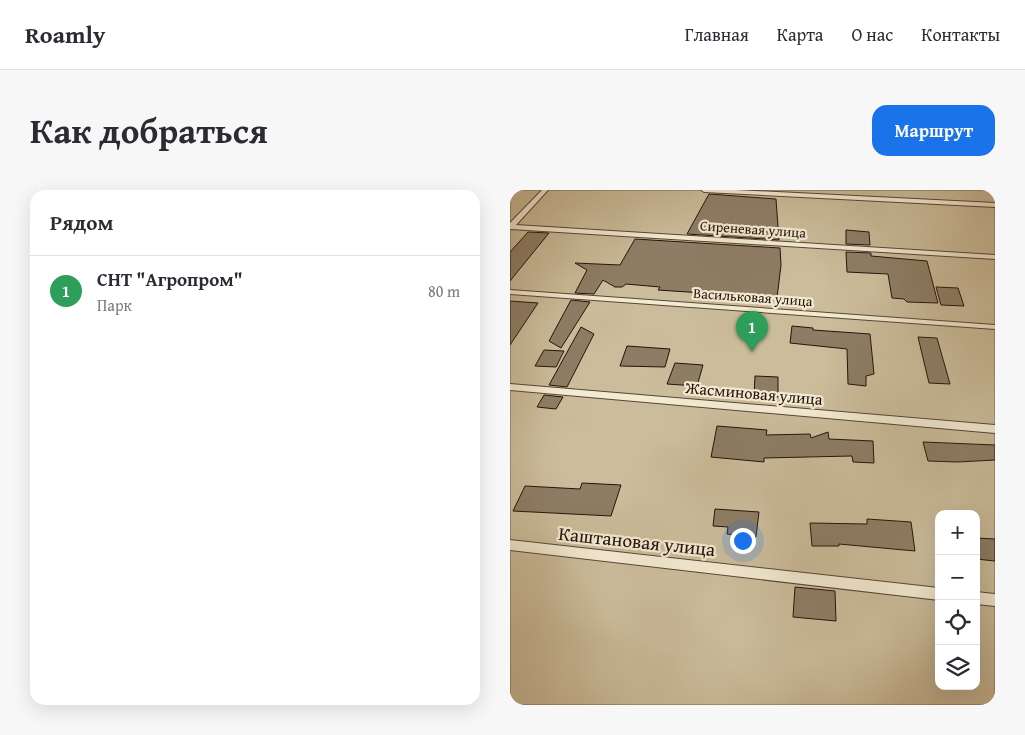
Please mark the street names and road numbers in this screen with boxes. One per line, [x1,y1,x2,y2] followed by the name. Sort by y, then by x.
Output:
[699,215,807,243] street label: Сиреневая улица
[693,283,814,311] street label: Васильковая улица
[683,375,824,411] street label: Жасминовая улица
[557,519,717,563] street label: Каштановая улица

